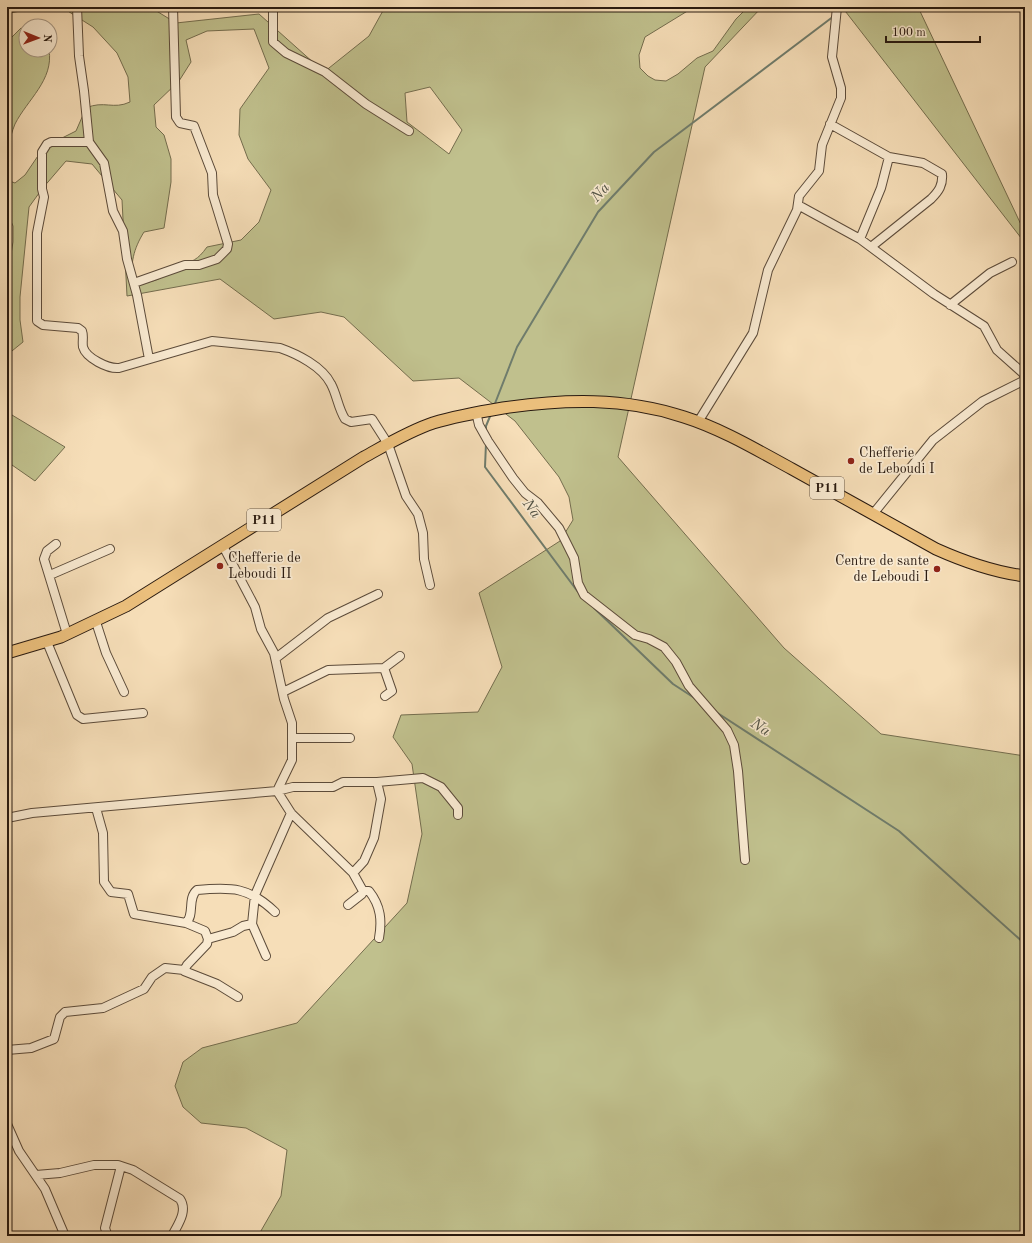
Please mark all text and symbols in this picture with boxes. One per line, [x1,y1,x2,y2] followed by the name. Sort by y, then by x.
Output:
[18,18,58,58] north arrow
[886,18,980,44] scale bar
[892,27,926,39] text: 100 m
[41,34,52,43] text: N
[588,181,613,206] water label: Na
[859,446,935,476] place label: Chefferie de Leboudi I
[846,456,856,466] marker: Chefferie de Leboudi I
[810,477,844,499] road number: P11
[518,496,543,521] water label: Na
[247,509,281,531] road number: P11
[228,551,301,581] place label: Chefferie de Leboudi II
[835,554,929,584] place label: Centre de sante de Leboudi I
[215,561,225,571] marker: Chefferie de Leboudi II
[932,564,942,574] marker: Centre de sante de Leboudi I
[747,716,772,740] water label: Na

